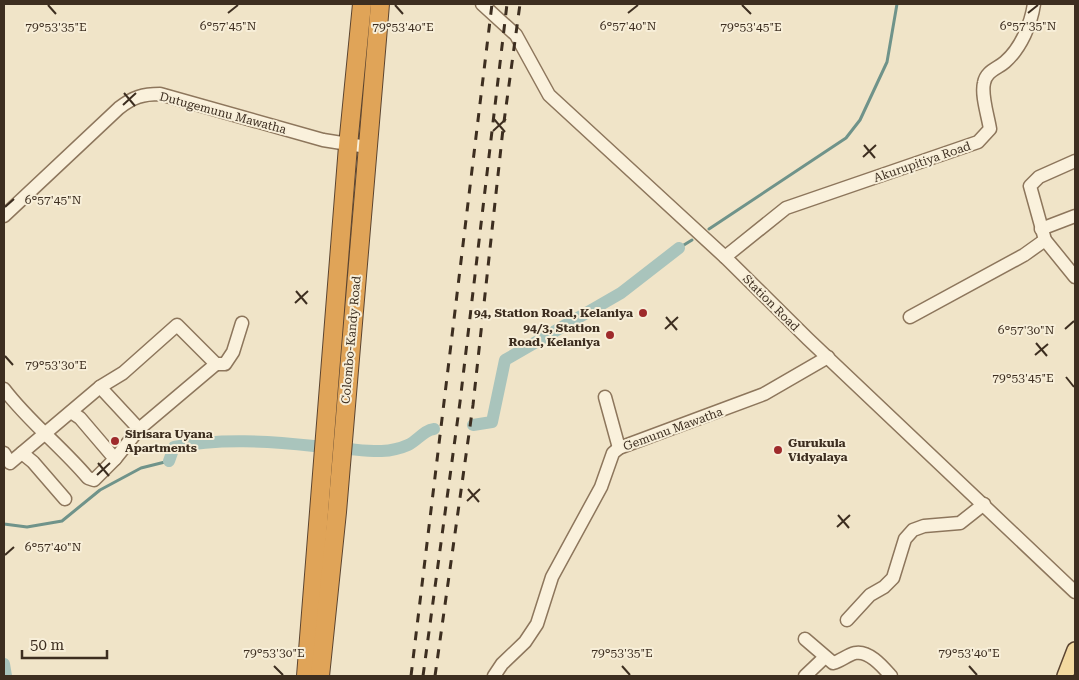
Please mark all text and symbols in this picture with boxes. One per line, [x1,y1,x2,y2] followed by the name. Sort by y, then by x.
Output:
[200,19,257,33] text: 6°57'45"N
[600,19,657,33] text: 6°57'40"N
[1000,19,1057,33] text: 6°57'35"N
[25,20,87,34] text: 79°53'35"E
[372,20,434,34] text: 79°53'40"E
[720,20,782,34] text: 79°53'45"E
[158,89,288,137] street label: Dutugemunu Mawatha
[872,139,973,185] street label: Akurupitiya Road
[25,193,82,207] text: 6°57'45"N
[740,272,802,334] street label: Station Road
[338,275,364,405] street label: Colombo-Kandy Road
[474,306,633,320] place label: 94, Station Road, Kelaniya
[637,307,649,319] marker: 94, Station Road, Kelaniya
[509,321,600,349] place label: 94/3, Station Road, Kelaniya
[998,323,1055,337] text: 6°57'30"N
[604,329,616,341] marker: 94/3, Station Road, Kelaniya
[25,358,87,372] text: 79°53'30"E
[992,371,1054,385] text: 79°53'45"E
[621,404,725,454] street label: Gemunu Mawatha
[125,427,213,455] place label: Sirisara Uyana Apartments
[109,435,121,447] marker: Sirisara Uyana Apartments
[788,436,848,464] place label: Gurukula Vidyalaya
[772,444,784,456] marker: Gurukula Vidyalaya
[25,540,82,554] text: 6°57'40"N
[22,628,108,660] scale bar
[30,636,65,654] text: 50 m
[243,646,305,660] text: 79°53'30"E
[591,646,653,660] text: 79°53'35"E
[938,646,1000,660] text: 79°53'40"E

